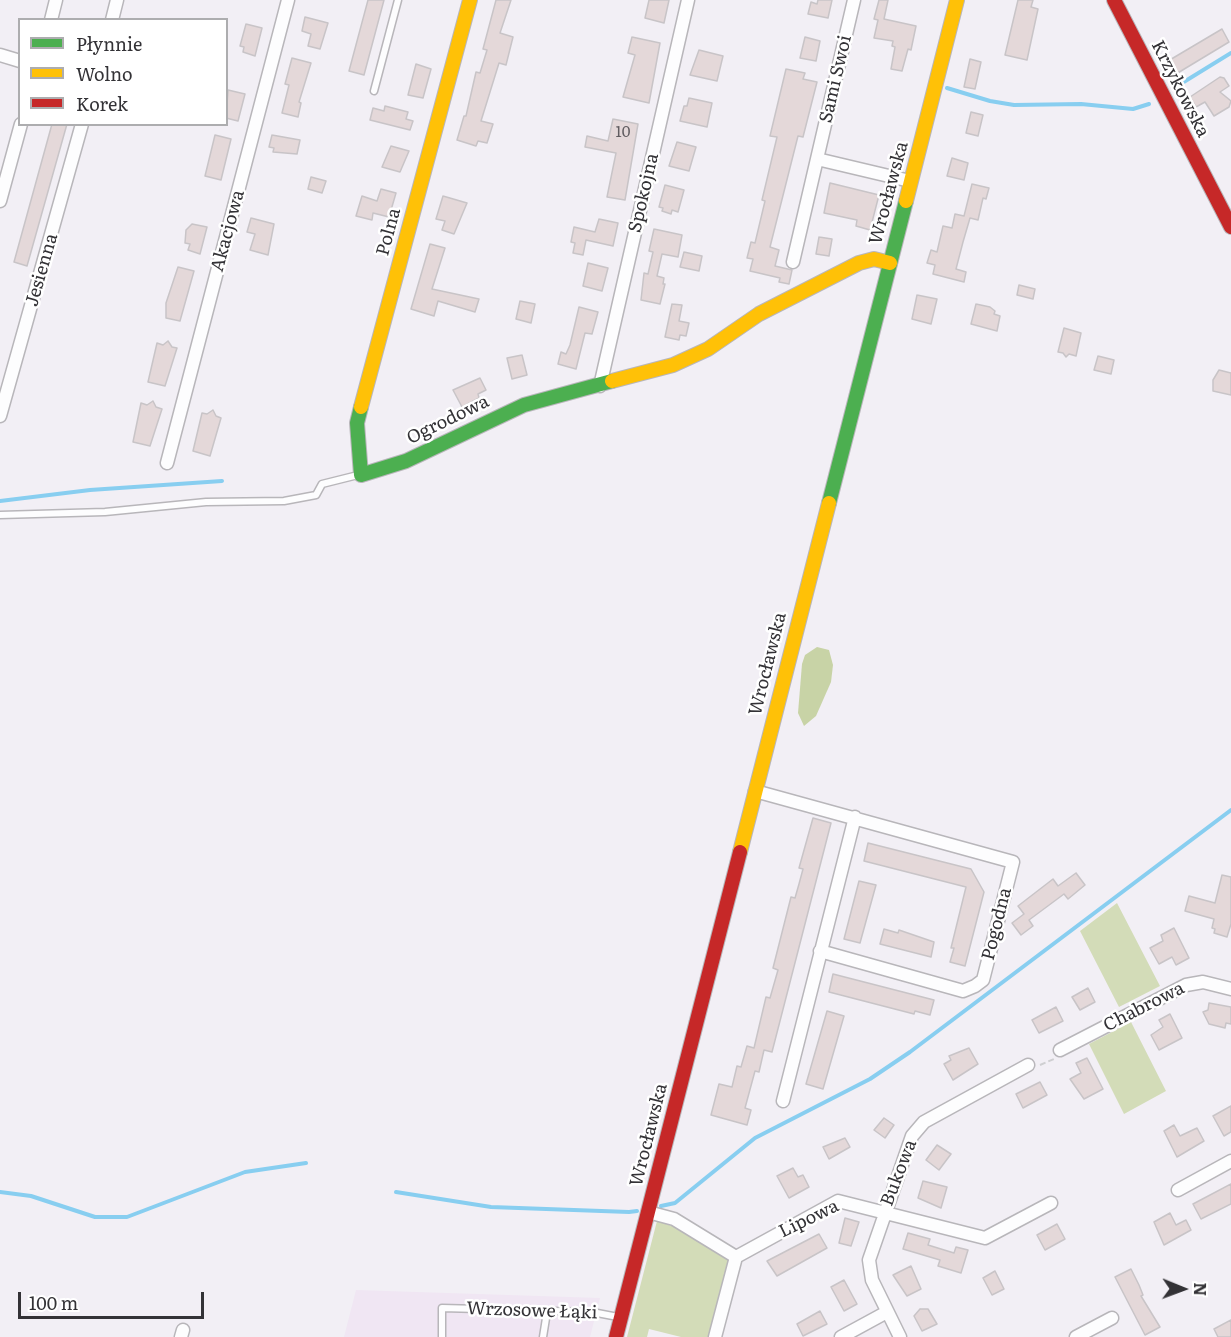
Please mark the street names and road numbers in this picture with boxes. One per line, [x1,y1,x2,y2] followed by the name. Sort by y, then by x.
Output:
[815,33,857,125] street label: Sami Swoi
[1146,37,1214,141] street label: Krzykowska
[865,139,913,247] street label: Wrocławska
[624,151,664,235] street label: Spokojna
[207,188,249,274] street label: Akacjowa
[372,206,406,258] street label: Polna
[21,231,63,309] street label: Jesienna
[403,391,493,449] street label: Ogrodowa
[745,610,791,718] street label: Wrocławska
[978,885,1016,963] street label: Pogodna
[1100,977,1188,1037] street label: Chabrowa
[626,1081,672,1189] street label: Wrocławska
[876,1137,922,1209] street label: Bukowa
[776,1195,842,1243] street label: Lipowa
[466,1298,598,1324] street label: Wrzosowe Łąki

